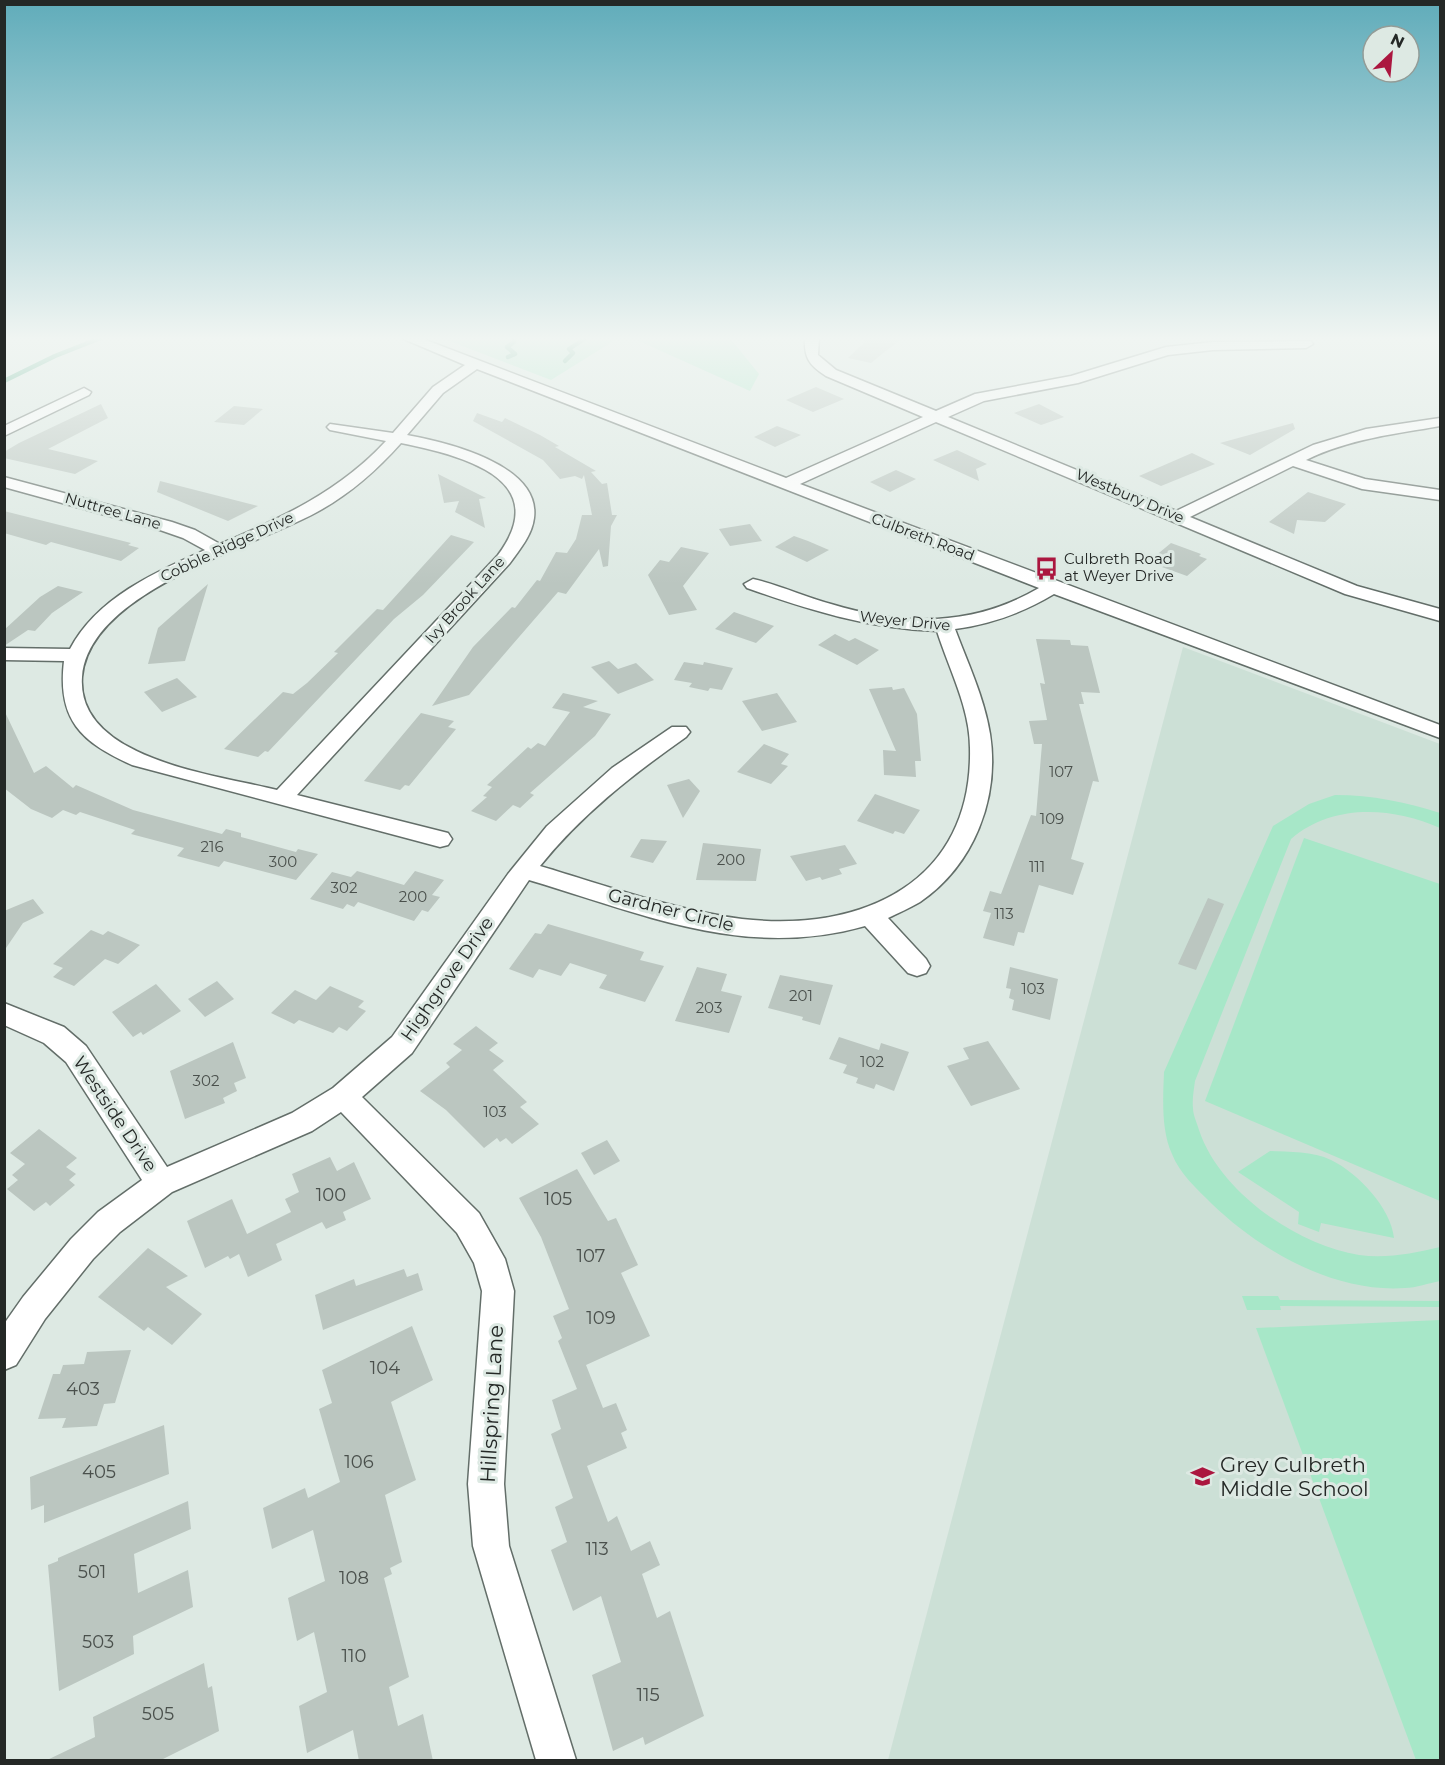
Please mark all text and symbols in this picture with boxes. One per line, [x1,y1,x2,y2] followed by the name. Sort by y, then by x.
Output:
[1361,24,1421,84] north arrow
[1387,30,1407,52] text: N
[1073,464,1187,527] street label: Westbury Drive
[63,488,163,533] street label: Nuttree Lane
[157,507,296,586] street label: Cobble Ridge Drive
[869,508,977,565] street label: Culbreth Road
[1064,549,1174,585] place label: Culbreth Road at Weyer Drive
[421,552,509,647] street label: Ivy Brook Lane
[1033,555,1059,581] bus stop icon: Culbreth Road at Weyer Drive
[859,606,951,635] street label: Weyer Drive
[1049,762,1073,781] house number: 107
[1040,809,1064,828] house number: 109
[200,837,224,856] house number: 216
[717,850,745,869] house number: 200
[269,852,297,871] house number: 300
[1029,857,1045,876] house number: 111
[331,878,357,897] house number: 302
[606,884,736,936] street label: Gardner Circle
[399,887,427,906] house number: 200
[994,904,1014,923] house number: 113
[396,913,498,1045] street label: Highgrove Drive
[1021,979,1045,998] house number: 103
[789,986,813,1005] house number: 201
[696,998,722,1017] house number: 203
[68,1052,162,1176] street label: Westside Drive
[860,1052,884,1071] house number: 102
[193,1071,219,1090] house number: 302
[483,1102,507,1121] house number: 103
[316,1184,346,1206] house number: 100
[544,1188,572,1210] house number: 105
[577,1245,605,1267] house number: 107
[586,1307,616,1329] house number: 109
[475,1324,508,1484] street label: Hillspring Lane
[370,1357,400,1379] house number: 104
[66,1378,100,1400] house number: 403
[344,1451,374,1473] house number: 106
[1220,1452,1369,1501] place label: Grey Culbreth Middle School
[82,1461,116,1483] house number: 405
[1189,1464,1215,1490] school or university icon: Grey Culbreth Middle School
[585,1538,609,1560] house number: 113
[78,1561,106,1583] house number: 501
[339,1567,369,1589] house number: 108
[82,1631,114,1653] house number: 503
[342,1645,366,1667] house number: 110
[636,1684,660,1706] house number: 115
[142,1703,174,1725] house number: 505

